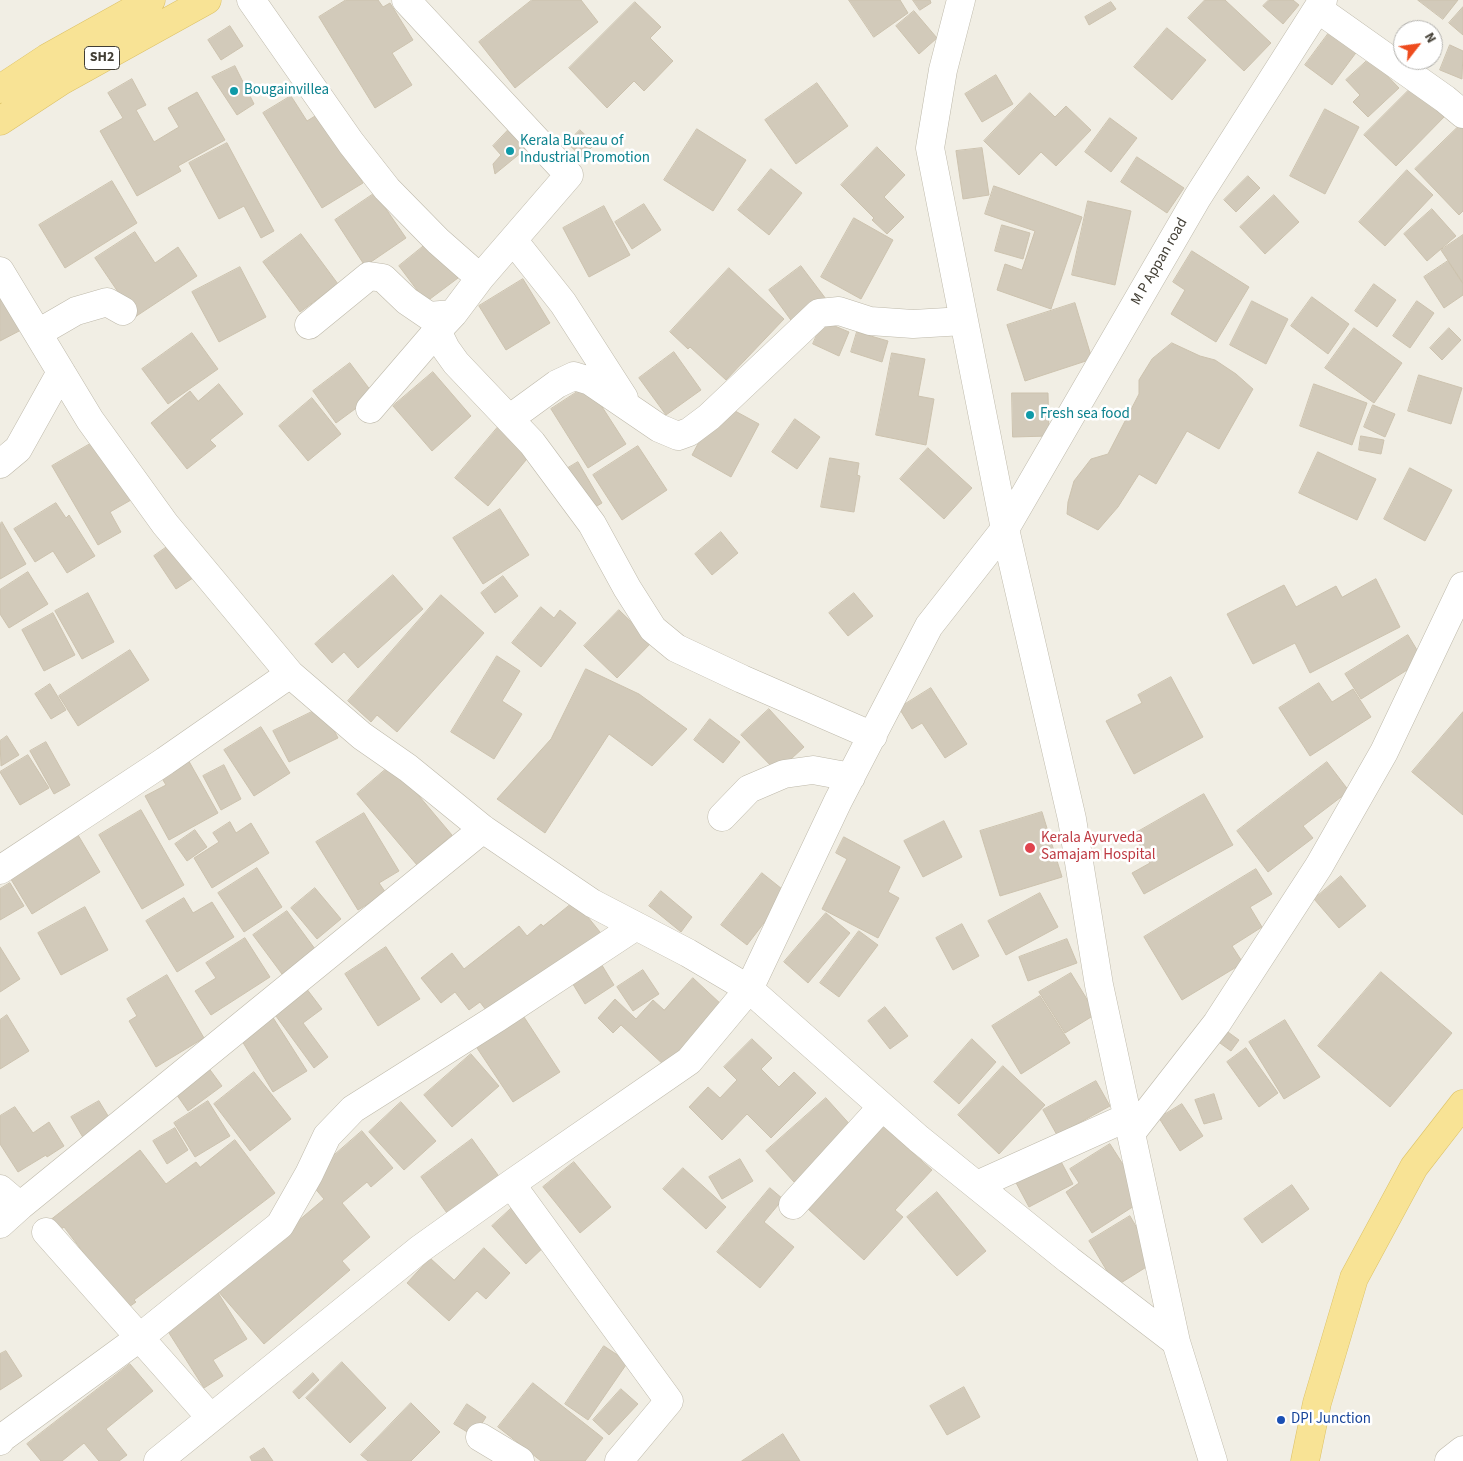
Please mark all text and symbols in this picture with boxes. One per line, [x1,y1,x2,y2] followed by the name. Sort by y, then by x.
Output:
[1393,20,1443,70] north arrow
[1419,29,1441,47] text: N
[84,46,120,70] road number: SH2
[244,82,329,100] place label: Bougainvillea
[228,85,240,97] marker: Bougainvillea
[520,133,650,168] place label: Kerala Bureau of Industrial Promotion
[504,145,516,157] marker: Kerala Bureau of Industrial Promotion
[1128,215,1192,309] street label: M P Appan road
[1040,406,1130,424] place label: Fresh sea food
[1024,409,1036,421] marker: Fresh sea food
[1041,830,1156,865] place label: Kerala Ayurveda Samajam Hospital
[1023,841,1037,855] marker: Kerala Ayurveda Samajam Hospital
[1291,1411,1371,1429] place label: DPI Junction
[1275,1414,1287,1426] marker: DPI Junction

